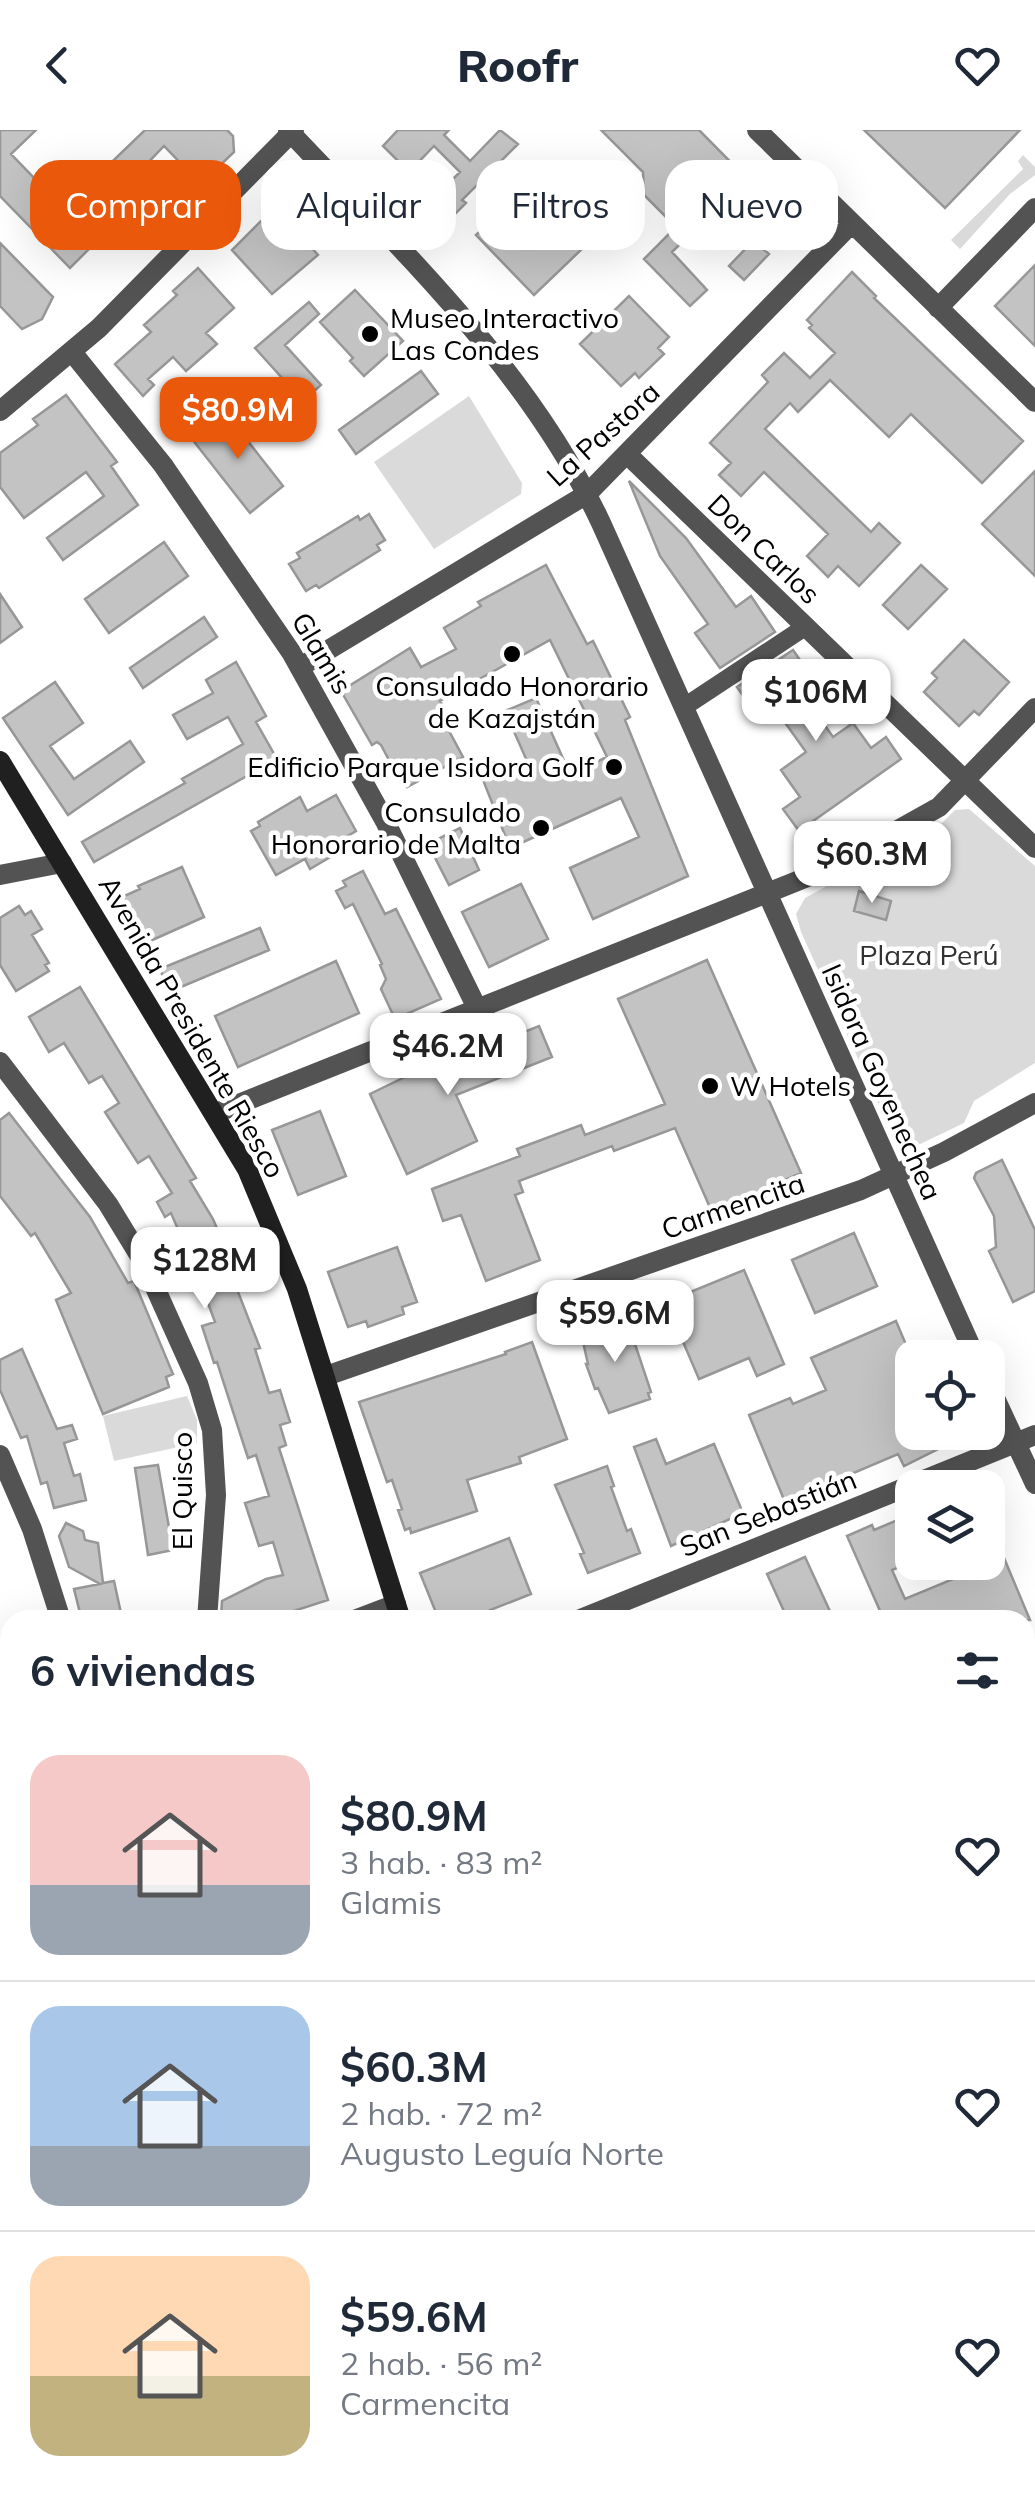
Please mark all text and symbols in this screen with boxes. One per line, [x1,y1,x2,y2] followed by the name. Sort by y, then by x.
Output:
[457,37,578,93] text: Roofr
[30,38,85,93] icon: back
[950,38,1005,93] icon: heart
[30,160,241,250] chip: Comprar
[261,160,456,250] chip: Alquilar
[476,160,645,250] chip: Filtros
[665,160,838,250] chip: Nuevo
[390,300,619,367] place label: Museo Interactivo Las Condes
[359,323,381,345] marker: Museo Interactivo Las Condes
[539,374,666,493] street label: La Pastora
[157,377,319,462] pin: $80.9M
[182,389,294,429] text: $80.9M
[701,486,828,611] street label: Don Carlos
[284,606,360,700] street label: Glamis
[501,643,523,665] marker: Consulado Honorario de Kazajstán
[746,659,886,744] pin: $106M
[375,668,649,735] place label: Consulado Honorario de Kazajstán
[764,671,868,711] text: $106M
[247,749,595,784] place label: Edificio Parque Isidora Golf
[603,756,625,778] marker: Edificio Parque Isidora Golf
[271,794,521,861] place label: Consulado Honorario de Malta
[530,817,552,839] marker: Consulado Honorario de Malta
[791,821,953,906] pin: $60.3M
[816,833,928,873] text: $60.3M
[92,870,293,1184] street label: Avenida Presidente Riesco
[859,937,999,972] park label: Plaza Perú
[815,958,950,1205] street label: Isidora Goyenechea
[367,1013,529,1098] pin: $46.2M
[392,1025,504,1065] text: $46.2M
[730,1068,851,1103] place label: W Hotels
[699,1075,721,1097] marker: W Hotels
[657,1165,809,1246] street label: Carmencita
[135,1227,275,1312] pin: $128M
[153,1239,257,1279] text: $128M
[534,1280,696,1365] pin: $59.6M
[559,1292,671,1332] text: $59.6M
[895,1340,1005,1580] map controls
[895,1340,1005,1450] button: locate
[164,1432,199,1550] street label: El Quisco
[674,1461,861,1564] street label: San Sebastián
[895,1470,1005,1580] button: layers
[950,1643,1005,1698] icon: filters
[30,1644,256,1697] text: 6 viviendas
[340,1789,488,1842] text: $80.9M
[110,1795,230,1915] icon: home
[950,1828,1005,1883] icon: heart
[340,1842,542,1882] text: 3 hab. · 83 m²
[340,1882,442,1922] text: Glamis
[340,2040,488,2093] text: $60.3M
[110,2046,230,2166] icon: home
[950,2079,1005,2134] icon: heart
[340,2093,542,2133] text: 2 hab. · 72 m²
[340,2133,664,2173] text: Augusto Leguía Norte
[340,2290,488,2343] text: $59.6M
[110,2296,230,2416] icon: home
[950,2329,1005,2384] icon: heart
[340,2343,542,2383] text: 2 hab. · 56 m²
[340,2383,510,2423] text: Carmencita

